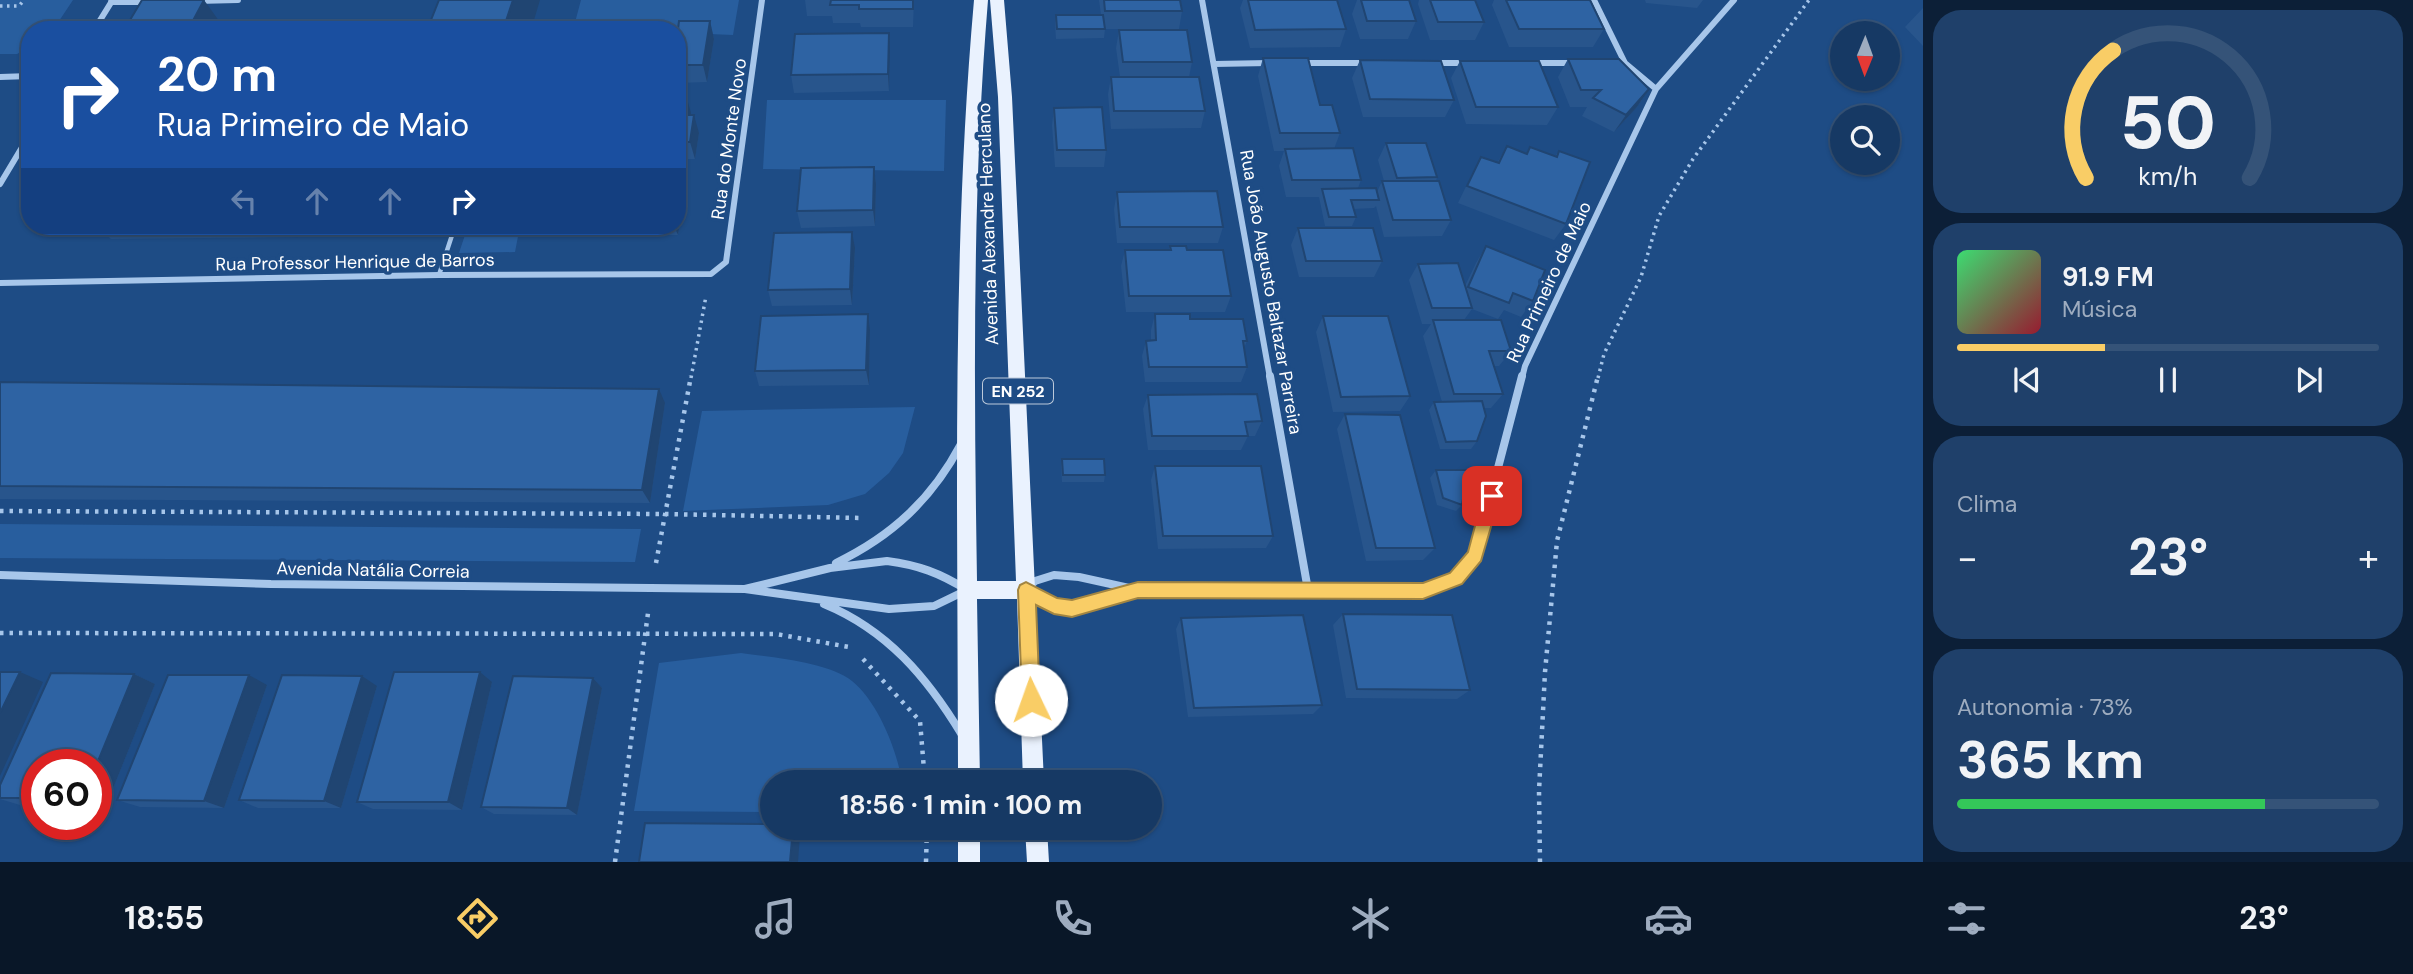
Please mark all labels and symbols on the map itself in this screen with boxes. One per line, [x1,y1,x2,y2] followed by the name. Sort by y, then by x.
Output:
[1830,21,1900,91] north arrow
[706,57,752,221] street label: Rua do Monte Novo
[972,102,1004,346] street label: Avenida Alexandre Herculano
[1234,148,1308,436] street label: Rua João Augusto Baltazar Parreira
[1501,197,1597,367] street label: Rua Primeiro de Maio
[215,248,495,276] street label: Rua Professor Henrique de Barros
[983,378,1053,404] road number: EN 252
[1462,466,1522,526] pin
[276,556,470,584] street label: Avenida Natália Correia
[994,663,1068,737] position arrow
[21,749,112,840] speed limit sign: 60

